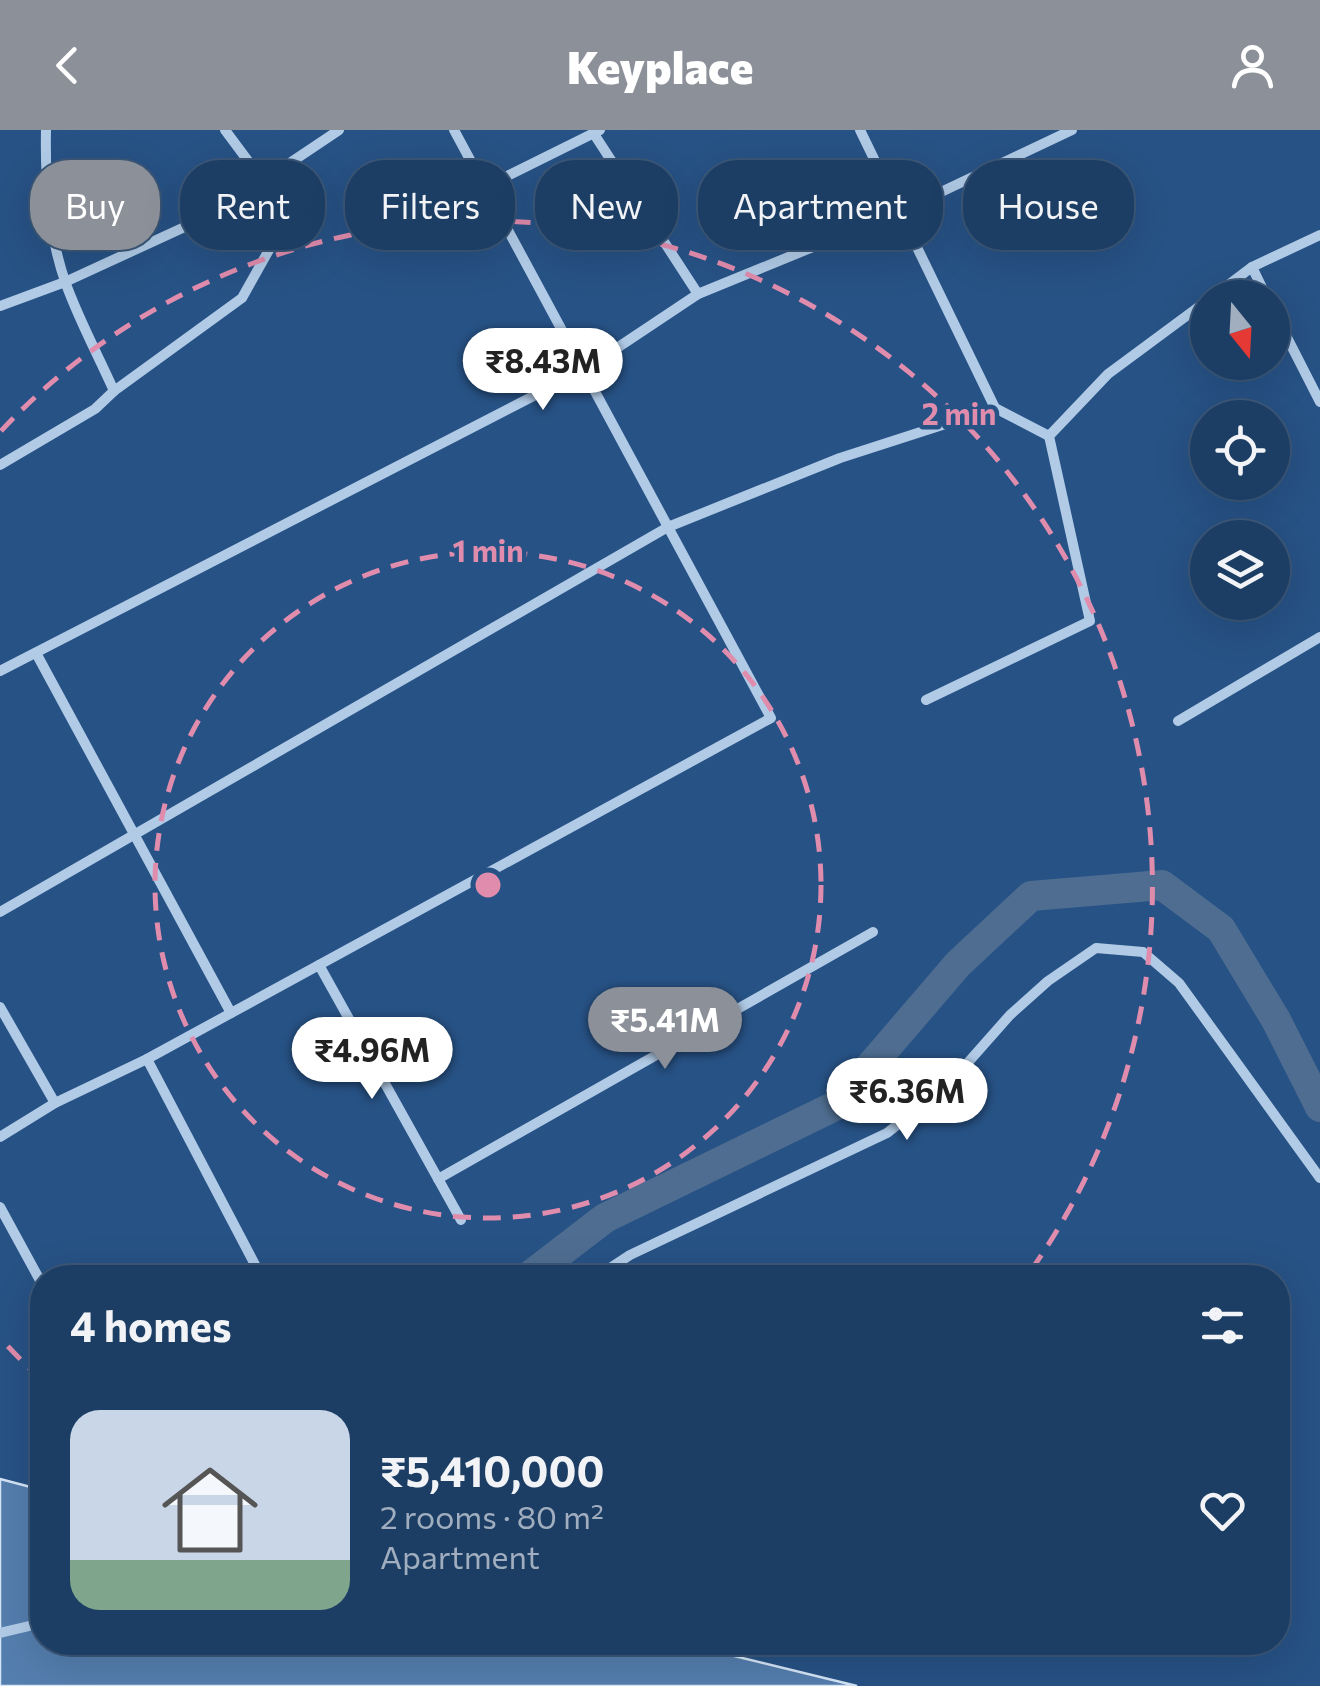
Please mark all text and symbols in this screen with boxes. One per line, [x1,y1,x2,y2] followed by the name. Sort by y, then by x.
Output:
[40,38,95,93] icon: back
[567,38,753,93] text: Keyplace
[1225,38,1280,93] icon: person
[30,160,160,250] chip: Buy
[180,160,325,250] chip: Rent
[345,160,515,250] chip: Filters
[535,160,678,250] chip: New
[698,160,943,250] chip: Apartment
[963,160,1134,250] chip: House
[1190,280,1290,380] north arrow
[1190,280,1290,620] map controls
[462,328,624,413] pin: ₹8.43M
[485,340,601,380] text: ₹8.43M
[922,394,996,431] text: 2 min
[1190,400,1290,500] button: locate
[1190,520,1290,620] button: layers
[452,531,524,568] text: 1 min
[470,867,506,903] centre of rings
[584,987,746,1072] pin: ₹5.41M
[610,999,720,1039] text: ₹5.41M
[291,1017,453,1102] pin: ₹4.96M
[314,1029,430,1069] text: ₹4.96M
[826,1058,988,1143] pin: ₹6.36M
[849,1070,965,1110] text: ₹6.36M
[1195,1298,1250,1353] icon: filters
[70,1299,232,1351] text: 4 homes
[380,1444,604,1496] text: ₹5,410,000
[150,1450,270,1570] icon: home
[1195,1483,1250,1538] icon: heart
[380,1496,604,1536] text: 2 rooms · 80 m²
[380,1536,540,1576] text: Apartment

